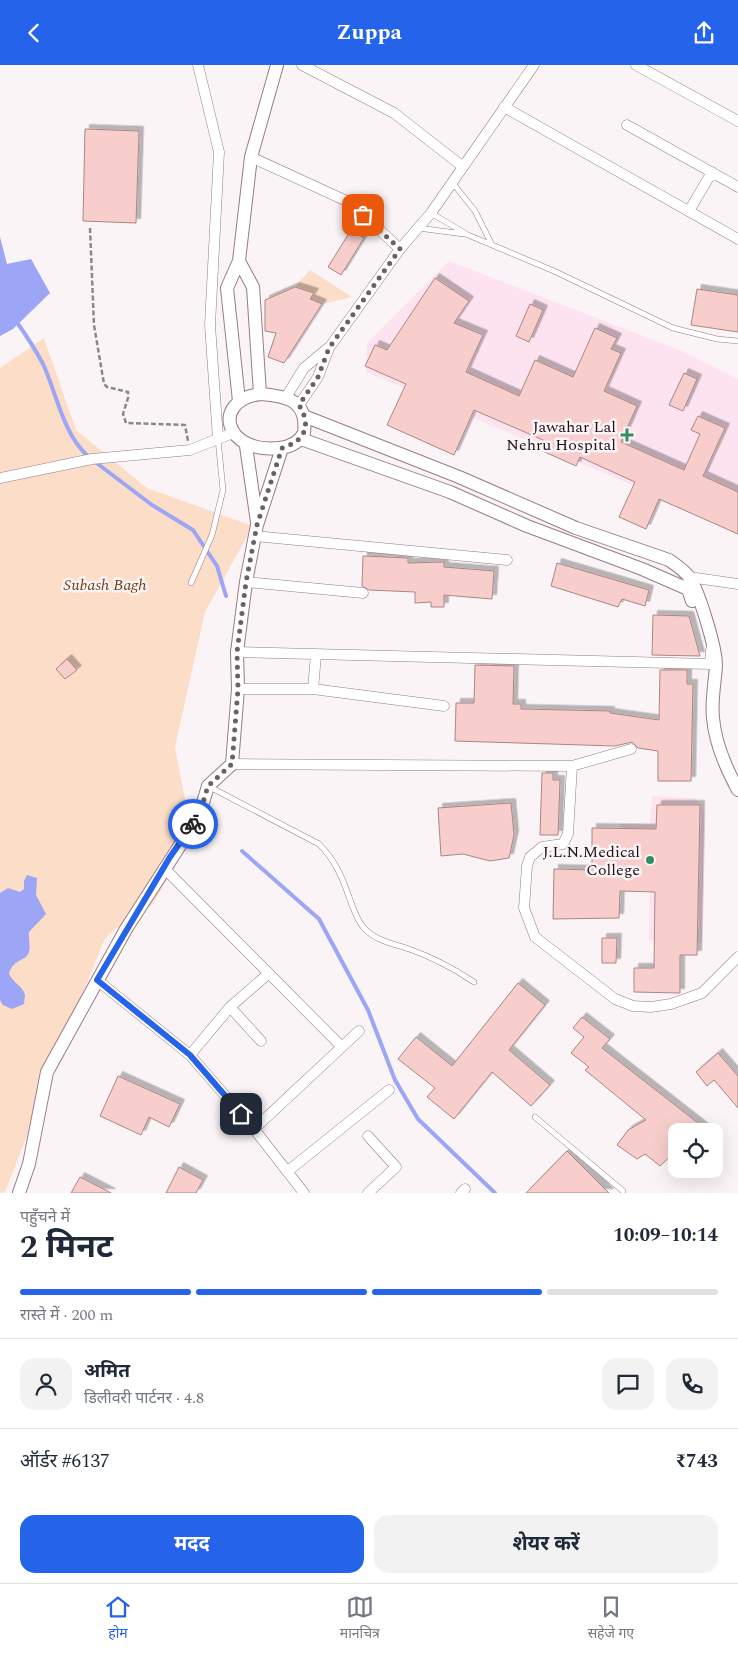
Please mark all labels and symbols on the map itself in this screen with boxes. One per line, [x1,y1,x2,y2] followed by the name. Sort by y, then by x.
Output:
[342,194,384,236] pin
[506,415,616,457] place label: Jawahar Lal Nehru Hospital
[620,428,634,442] marker: Jawahar Lal Nehru Hospital
[64,573,146,597] park label: Subash Bagh
[168,799,218,849] courier
[543,840,640,882] place label: J.L.N.Medical College
[644,854,656,866] marker: J.L.N.Medical College
[220,1093,262,1135] pin

